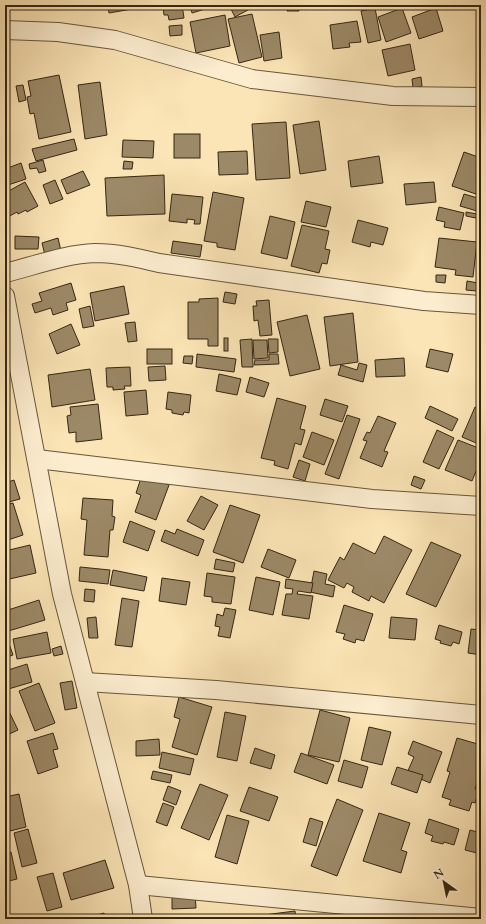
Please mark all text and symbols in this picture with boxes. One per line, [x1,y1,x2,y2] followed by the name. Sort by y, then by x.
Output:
[424,862,464,902] north arrow
[431,865,447,883] text: N

